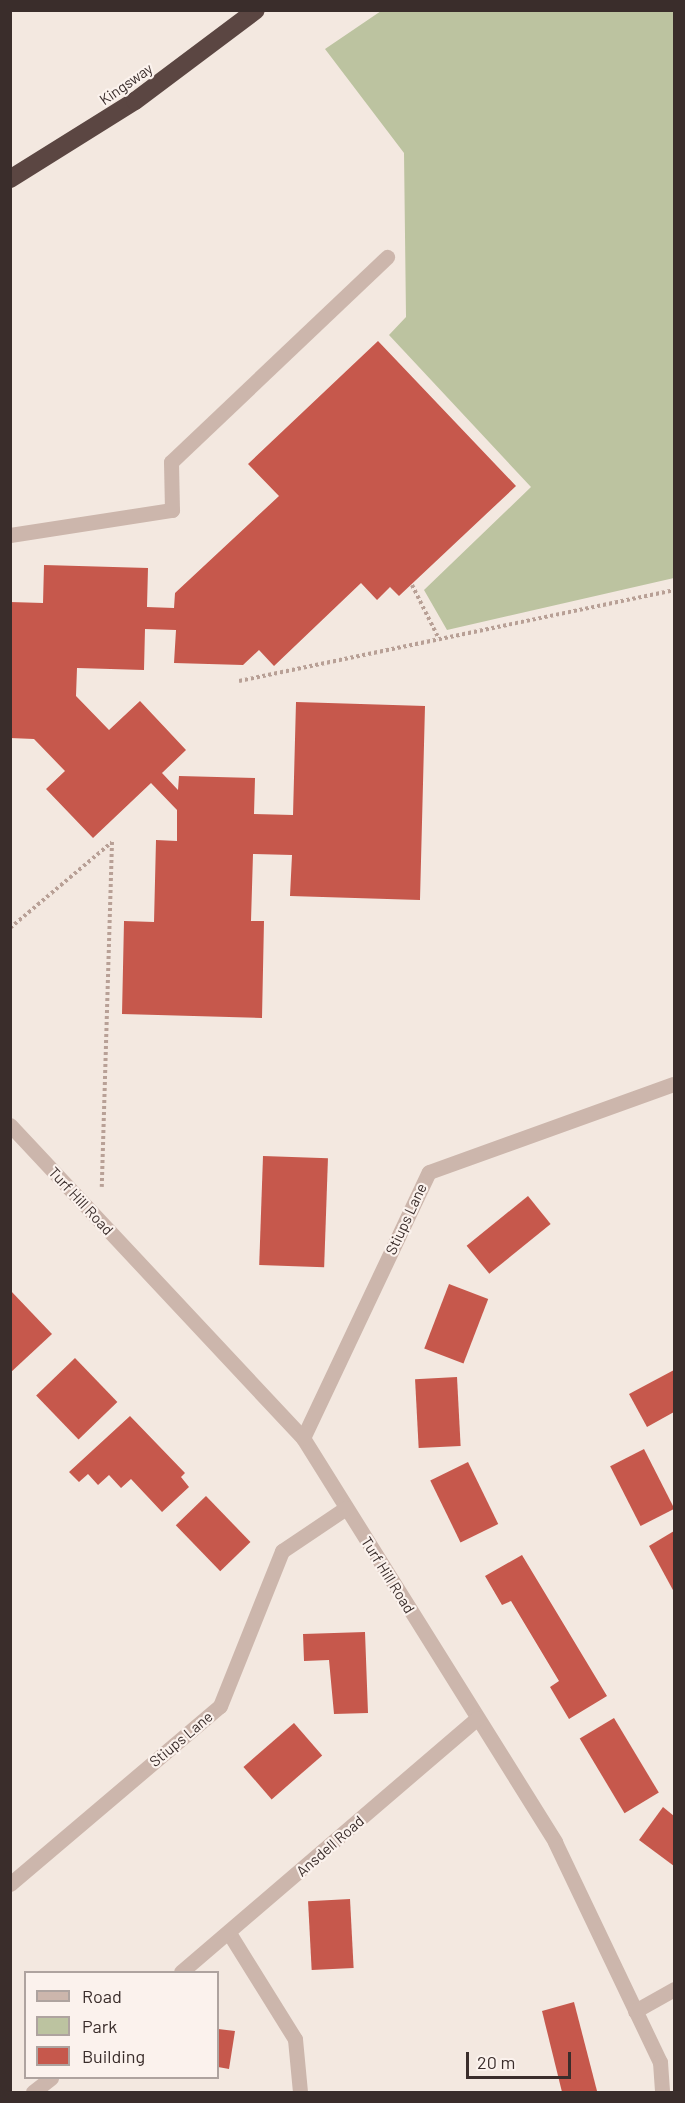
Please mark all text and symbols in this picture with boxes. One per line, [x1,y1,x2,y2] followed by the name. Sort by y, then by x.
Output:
[96,59,156,109] street label: Kingsway
[45,1163,117,1239] street label: Turf Hill Road
[382,1180,430,1258] street label: Stiups Lane
[357,1533,419,1617] street label: Turf Hill Road
[146,1707,216,1771] street label: Stiups Lane
[293,1812,367,1880] street label: Ansdell Road
[24,1971,219,2079] legend
[82,1985,122,2007] text: Road
[82,2015,117,2037] text: Park
[469,2040,574,2078] scale bar
[82,2045,145,2067] text: Building
[477,2051,515,2073] text: 20 m

